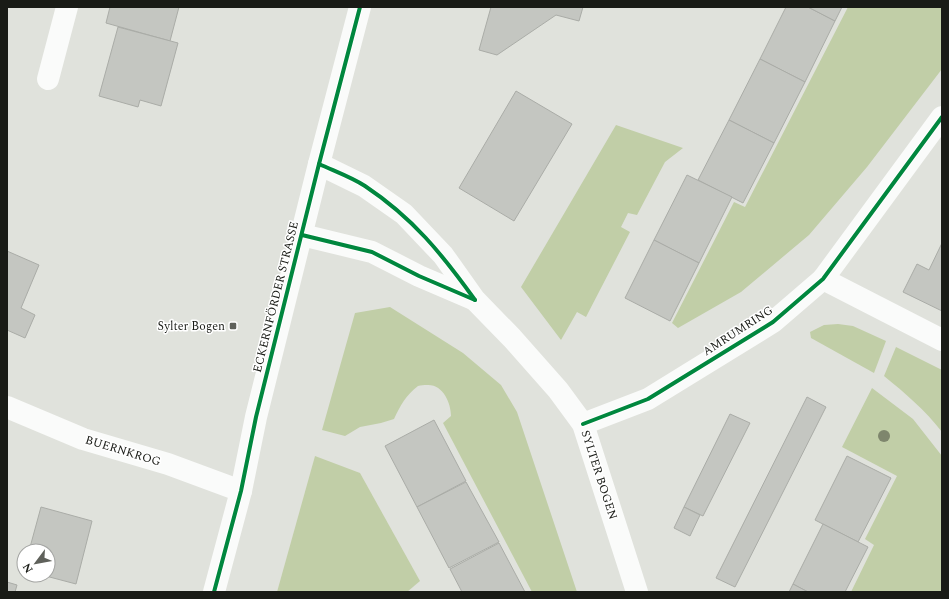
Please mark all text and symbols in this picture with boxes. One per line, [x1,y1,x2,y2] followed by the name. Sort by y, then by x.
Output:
[248,219,304,375] street label: ECKERNFÖRDER STRASSE
[699,301,777,361] street label: AMRUMRING
[158,317,225,336] place label: Sylter Bogen
[228,321,238,331] marker: Sylter Bogen
[576,428,622,522] street label: SYLTER BOGEN
[83,430,163,472] street label: BUERNKROG
[16,543,56,583] north arrow
[18,560,38,576] text: N

